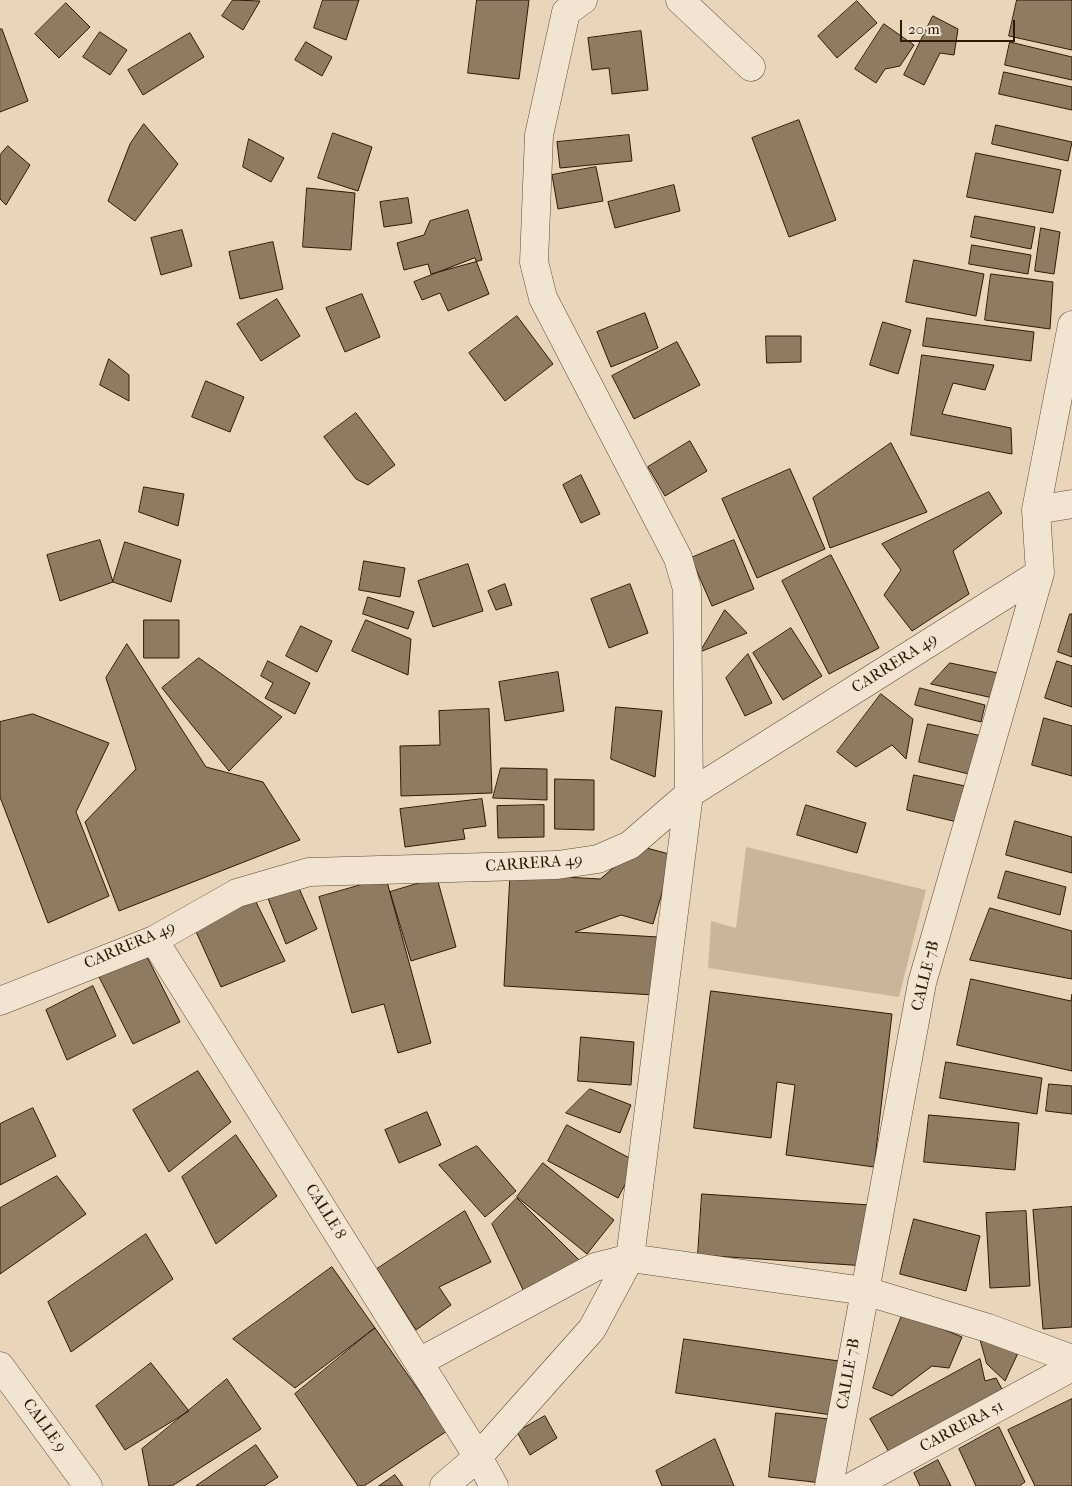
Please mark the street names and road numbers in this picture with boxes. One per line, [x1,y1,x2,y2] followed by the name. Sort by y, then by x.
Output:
[849,630,941,698] street label: CARRERA 49
[485,851,583,877] street label: CARRERA 49
[81,918,179,974] street label: CARRERA 49
[908,939,944,1013] street label: CALLE 7B
[301,1181,349,1243] street label: CALLE 8
[833,1337,865,1411] street label: CALLE 7B
[18,1395,70,1457] street label: CALLE 9
[917,1397,1007,1457] street label: CARRERA 51

